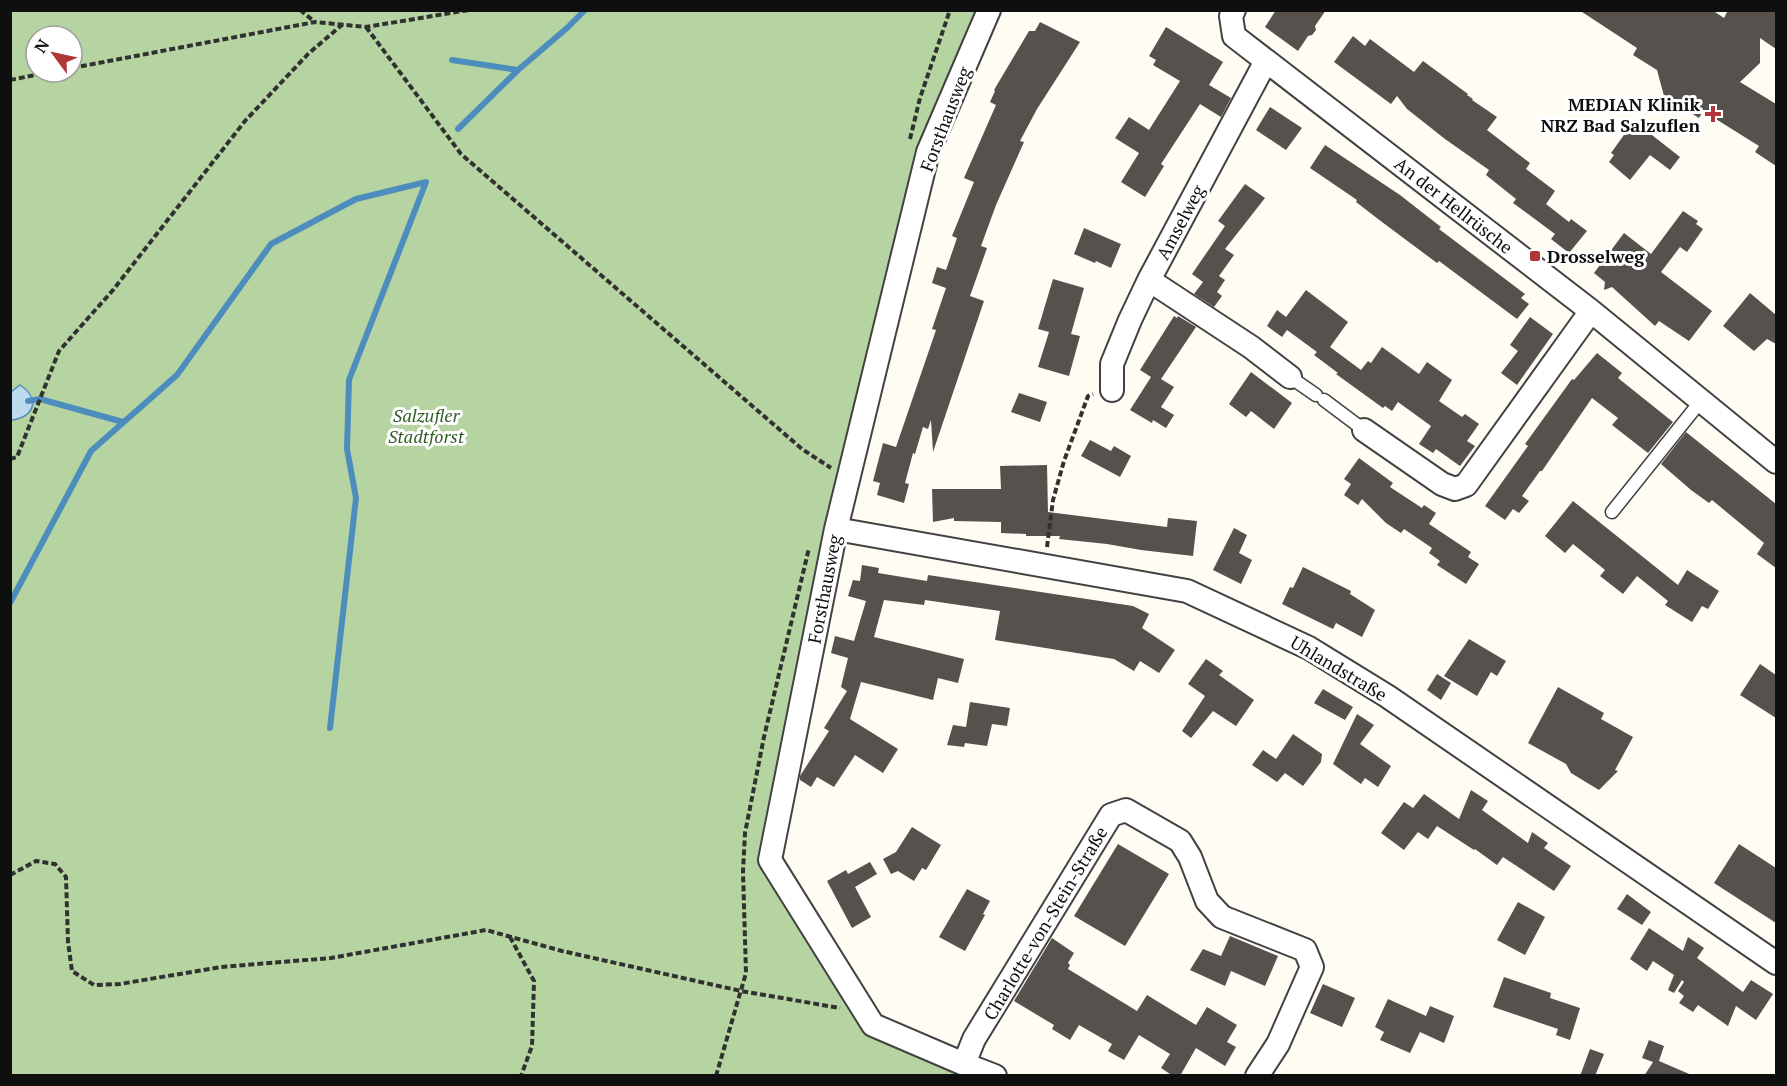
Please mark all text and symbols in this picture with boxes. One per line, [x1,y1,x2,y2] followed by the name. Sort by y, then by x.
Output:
[24,24,84,84] north arrow
[29,35,54,57] text: N
[914,63,976,175] street label: Forsthausweg
[1541,92,1700,137] place label: MEDIAN Klinik NRZ Bad Salzuflen
[1704,105,1722,123] marker: MEDIAN Klinik NRZ Bad Salzuflen
[1390,151,1518,259] street label: An der Hellrüsche
[1150,180,1210,264] street label: Amselweg
[1547,244,1645,268] place label: Drosselweg
[1528,249,1542,263] marker: Drosselweg
[388,403,465,448] park label: Salzufler Stadtforst
[802,532,846,645] street label: Forsthausweg
[1286,630,1392,706] street label: Uhlandstraße
[978,822,1112,1024] street label: Charlotte-von-Stein-Straße

